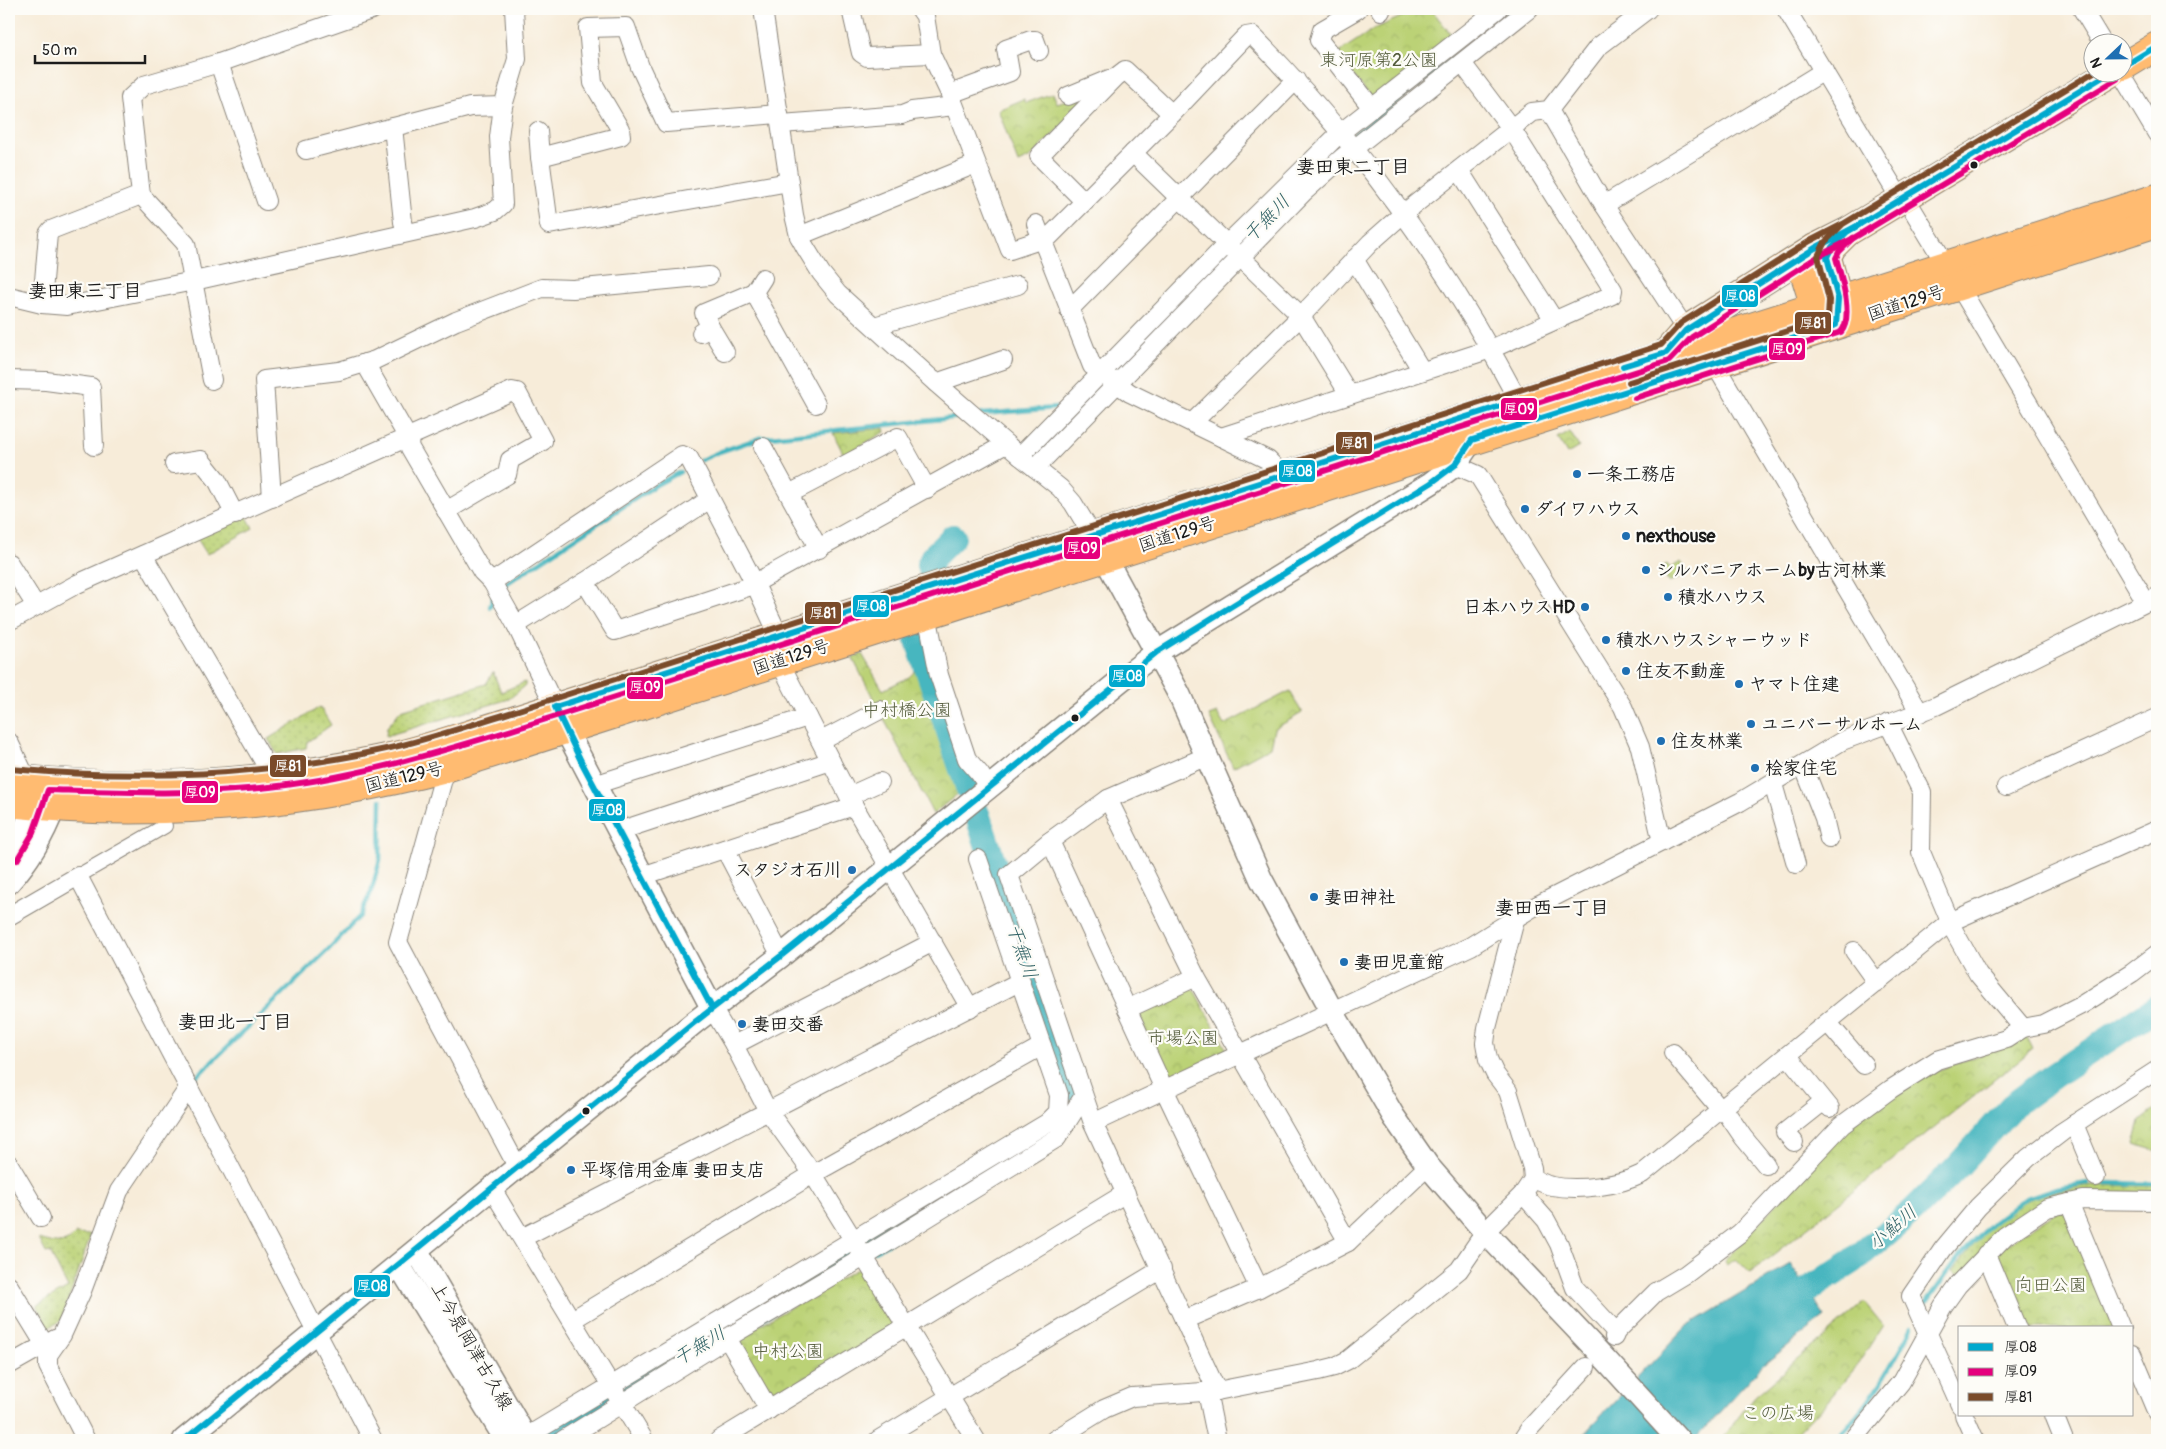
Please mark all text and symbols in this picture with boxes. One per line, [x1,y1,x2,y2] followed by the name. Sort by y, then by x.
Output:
[35,32,145,64] scale bar
[2084,32,2134,82] north arrow
[42,41,77,60] text: 50 m
[1320,49,1438,72] park label: 東河原第2公園
[2087,55,2106,70] text: N
[1296,155,1410,179] district label: 妻田東二丁目
[1969,160,1979,170] unlabelled marker
[1238,190,1295,248] water label: 干無川
[28,279,142,303] district label: 妻田東三丁目
[1864,280,1948,327] street label: 国道129号
[1721,284,1759,308] line badge: 厚08
[1725,288,1755,305] text: 厚08
[1794,311,1832,335] line badge: 厚81
[1800,315,1826,332] text: 厚81
[1768,337,1806,361] line badge: 厚09
[1772,341,1802,358] text: 厚09
[1500,397,1538,421] line badge: 厚09
[1504,401,1534,418] text: 厚09
[1335,431,1373,455] line badge: 厚81
[1341,435,1367,452] text: 厚81
[1278,459,1316,483] line badge: 厚08
[1282,463,1312,480] text: 厚08
[1587,463,1677,486] place label: 一条工務店
[1571,468,1583,480] marker: 一条工務店
[1535,498,1640,521] place label: ダイワハウス
[1519,503,1531,515] marker: ダイワハウス
[1135,511,1219,558] street label: 国道129号
[1636,525,1717,548] place label: nexthouse
[1620,530,1632,542] marker: nexthouse
[1063,536,1101,560] line badge: 厚09
[1067,540,1097,557] text: 厚09
[1656,559,1887,582] place label: シルバニアホームby古河林業
[1640,564,1652,576] marker: シルバニアホームby古河林業
[1678,586,1767,609] place label: 積水ハウス
[1662,591,1674,603] marker: 積水ハウス
[852,594,890,618] line badge: 厚08
[1463,596,1575,619] place label: 日本ハウスHD
[856,598,886,615] text: 厚08
[804,601,842,625] line badge: 厚81
[1579,601,1591,613] marker: 日本ハウスHD
[810,605,836,622] text: 厚81
[1616,629,1812,652] place label: 積水ハウスシャーウッド
[749,634,833,681] street label: 国道129号
[1600,634,1612,646] marker: 積水ハウスシャーウッド
[1636,660,1726,683] place label: 住友不動産
[1108,664,1146,688] line badge: 厚08
[1620,665,1632,677] marker: 住友不動産
[1112,668,1142,685] text: 厚08
[1749,673,1839,696] place label: ヤマト住建
[626,676,664,700] line badge: 厚09
[1733,678,1745,690] marker: ヤマト住建
[630,679,660,696] text: 厚09
[862,699,952,722] park label: 中村橋公園
[1070,713,1080,723] unlabelled marker
[1761,713,1922,736] place label: ユニバーサルホーム
[1745,718,1757,730] marker: ユニバーサルホーム
[1671,730,1743,753] place label: 住友林業
[1655,735,1667,747] marker: 住友林業
[269,754,307,778] line badge: 厚81
[362,757,446,798] street label: 国道129号
[1765,757,1837,780] place label: 桧家住宅
[275,758,301,775] text: 厚81
[1749,762,1761,774] marker: 桧家住宅
[181,780,219,804] line badge: 厚09
[185,784,215,801] text: 厚09
[588,798,626,822] line badge: 厚08
[592,802,622,819] text: 厚08
[734,859,842,882] place label: スタジオ石川
[846,864,858,876] marker: スタジオ石川
[1324,886,1396,909] place label: 妻田神社
[1308,891,1320,903] marker: 妻田神社
[1495,896,1609,920] district label: 妻田西一丁目
[1001,920,1043,982] water label: 干無川
[1354,951,1444,974] place label: 妻田児童館
[1338,956,1350,968] marker: 妻田児童館
[178,1010,292,1034] district label: 妻田北一丁目
[752,1013,824,1036] place label: 妻田交番
[736,1018,748,1030] marker: 妻田交番
[1147,1027,1219,1050] park label: 市場公園
[581,1106,591,1116] unlabelled marker
[581,1159,765,1182] place label: 平塚信用金庫 妻田支店
[565,1164,577,1176] marker: 平塚信用金庫 妻田支店
[1863,1200,1922,1256] water label: 小鮎川
[353,1274,391,1298] line badge: 厚08
[2015,1274,2087,1297] park label: 向田公園
[357,1278,387,1295] text: 厚08
[426,1278,518,1414] street label: 上今泉岡津古久線
[669,1321,730,1371] water label: 干無川
[1958,1326,2134,1416] legend
[2004,1338,2037,1357] text: 厚08
[752,1340,824,1363] park label: 中村公園
[2004,1362,2037,1381] text: 厚09
[2004,1388,2032,1407] text: 厚81
[1742,1402,1814,1425] park label: この広場

